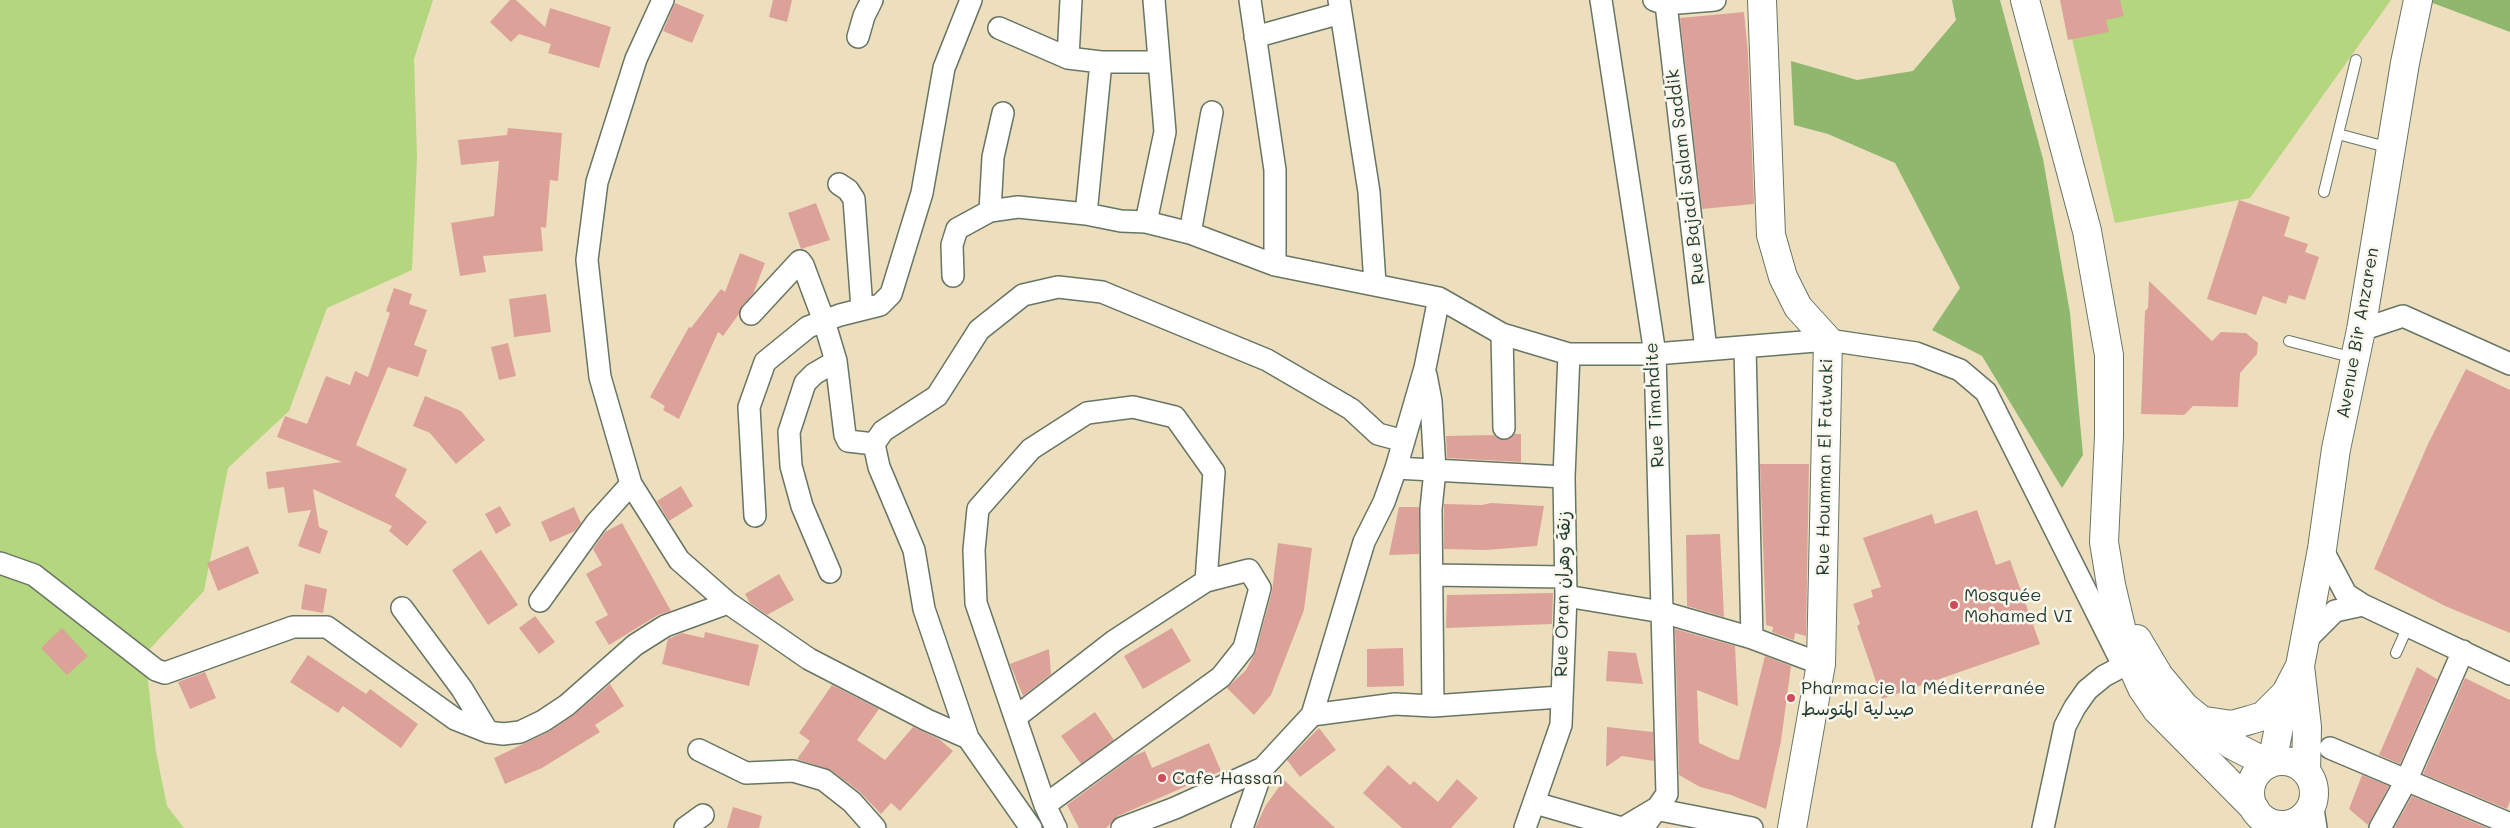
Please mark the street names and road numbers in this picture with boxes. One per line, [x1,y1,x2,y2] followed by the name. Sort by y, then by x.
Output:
[1662,68,1710,286] street label: Rue Bajadi Salam Saddik
[2332,246,2384,420] street label: Avenue Bir Anzaren
[1641,342,1669,468] street label: Rue Timahdite
[1812,358,1838,576] street label: Rue Houmman El Fatwaki
[1551,511,1575,677] street label: Rue Oran زنقة وهران

